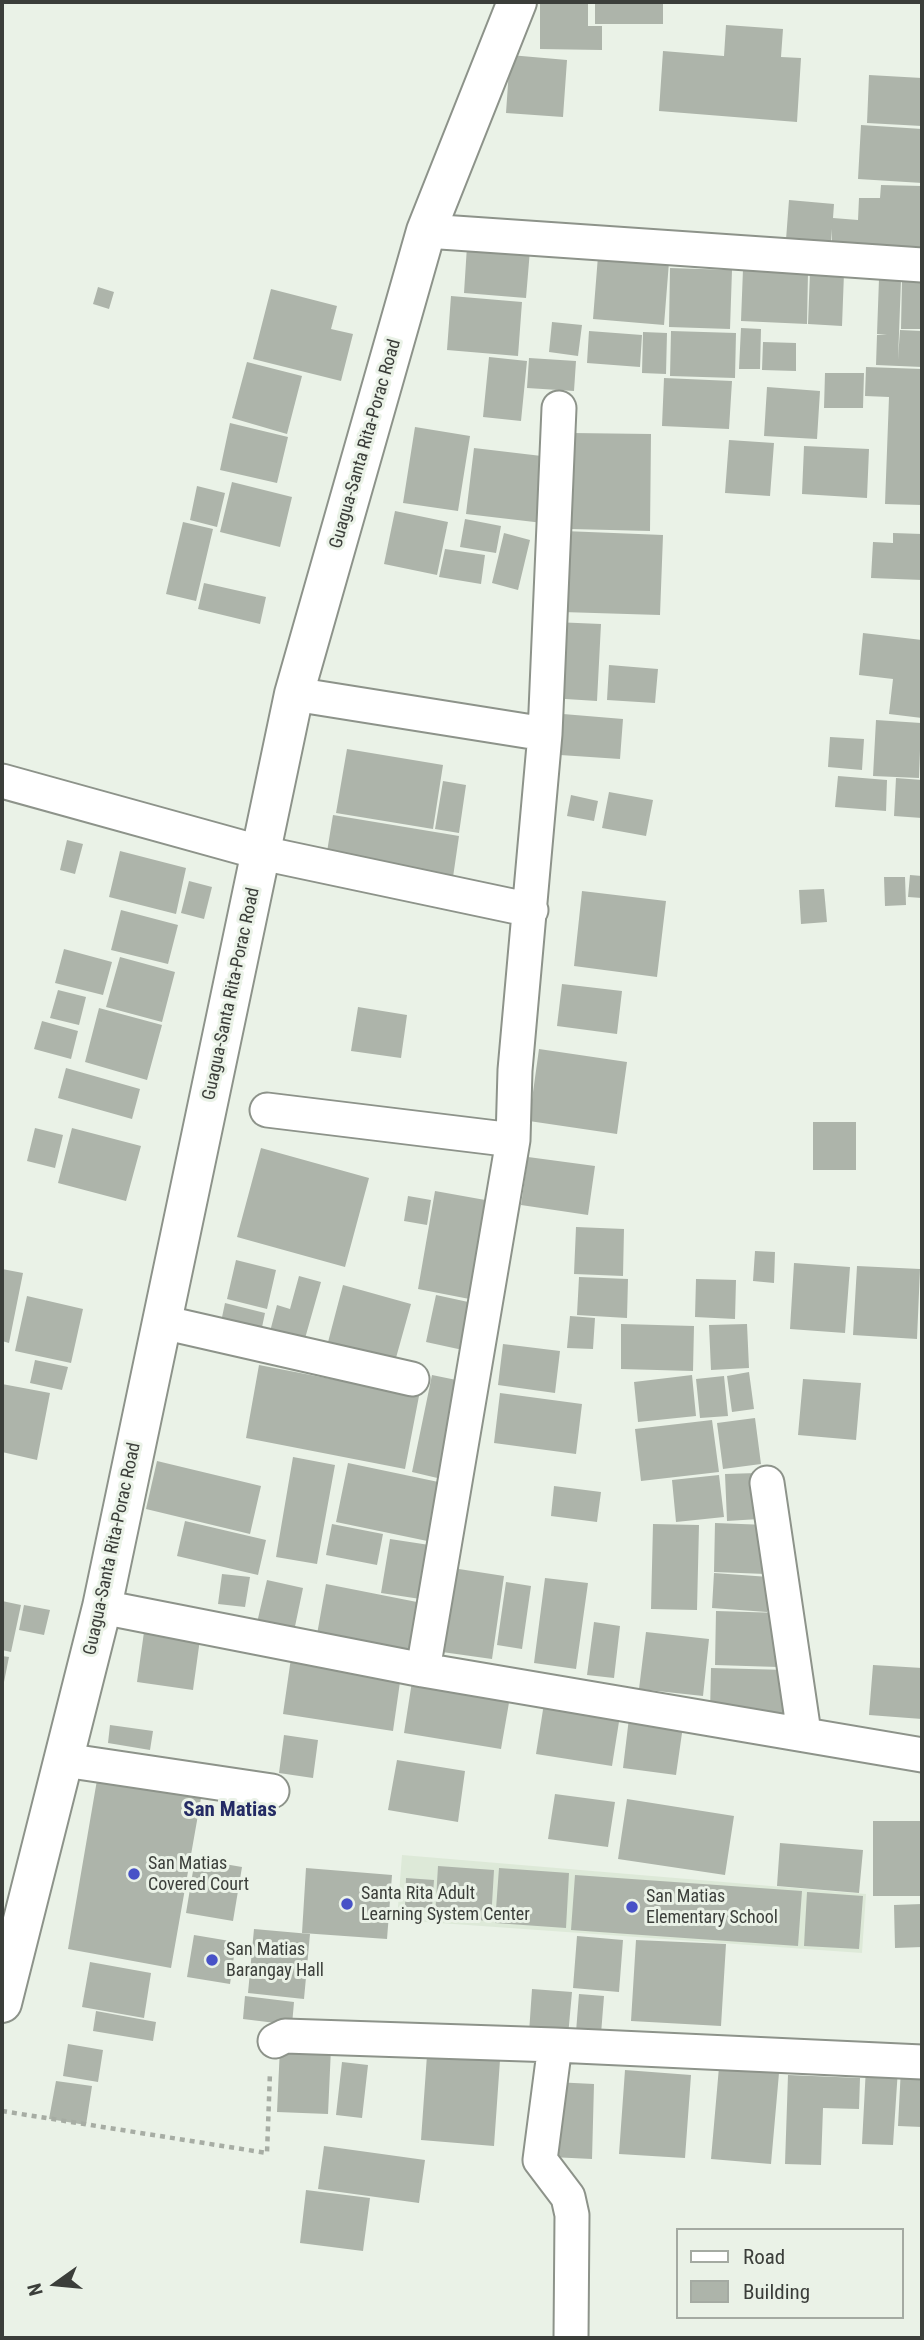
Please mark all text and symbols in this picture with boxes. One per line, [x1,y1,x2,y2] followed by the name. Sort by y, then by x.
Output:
[326,337,406,551] street label: Guagua-Santa Rita-Porac Road
[199,886,265,1102] street label: Guagua-Santa Rita-Porac Road
[80,1441,146,1657] street label: Guagua-Santa Rita-Porac Road
[183,1798,277,1824] district label: San Matias
[148,1853,249,1896] place label: San Matias Covered Court
[126,1866,142,1882] marker: San Matias Covered Court
[361,1883,530,1926] place label: Santa Rita Adult Learning System Center
[646,1886,778,1928] place label: San Matias Elementary School
[339,1896,355,1912] marker: Santa Rita Adult Learning System Center
[624,1899,640,1915] marker: San Matias Elementary School
[226,1939,324,1982] place label: San Matias Barangay Hall
[204,1952,220,1968] marker: San Matias Barangay Hall
[676,2228,903,2319] legend
[743,2245,785,2269] text: Road
[21,2249,91,2319] north arrow
[743,2280,810,2304] text: Building
[23,2281,48,2298] text: N

